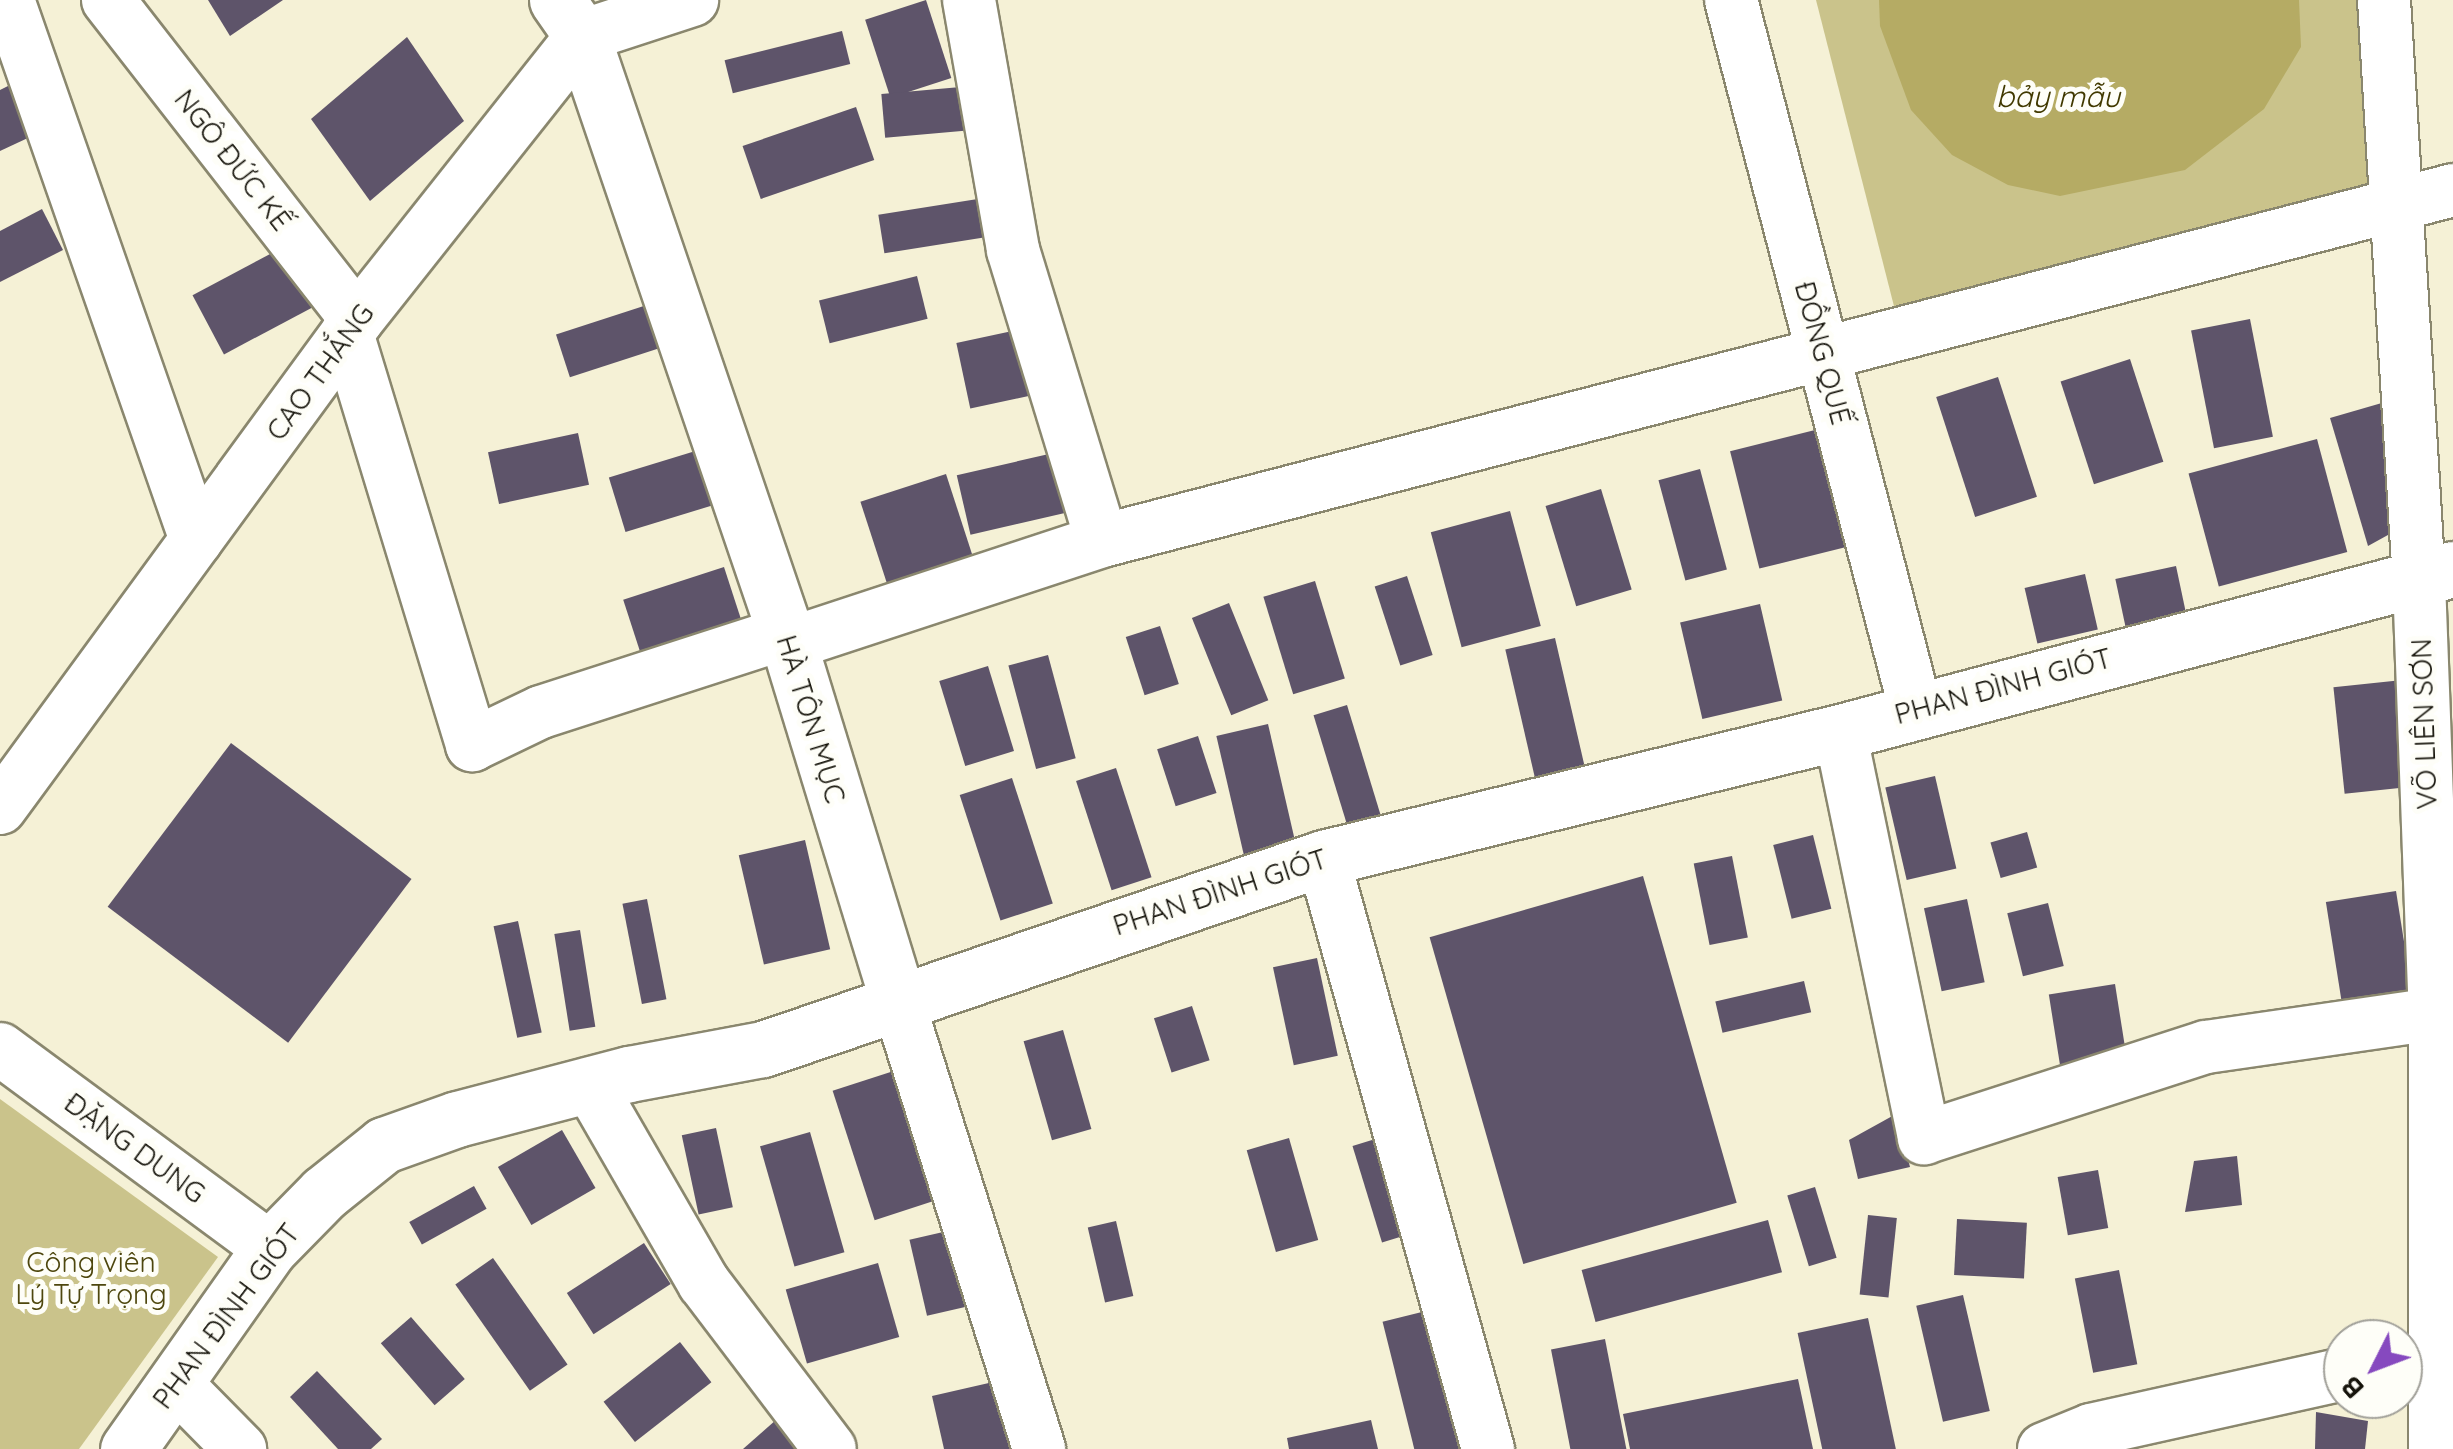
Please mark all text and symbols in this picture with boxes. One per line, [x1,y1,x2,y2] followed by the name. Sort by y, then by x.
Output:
[1996,78,2120,114] water label: bảy mẫu
[168,83,298,237] street label: NGÔ ĐỨC KẾ
[1788,278,1858,428] street label: ĐỒNG QUẾ
[259,297,381,447] street label: CAO THẮNG
[770,631,852,807] street label: HÀ TÔN MỤC
[2404,638,2444,810] street label: VÕ LIÊN SƠN
[1891,641,2115,731] street label: PHAN ĐÌNH GIÓT
[1109,842,1331,942] street label: PHAN ĐÌNH GIÓT
[58,1086,212,1210] street label: ĐẶNG DUNG
[145,1217,307,1415] street label: PHAN ĐÌNH GIÓT
[15,1245,167,1311] park label: Công viên Lý Tự Trọng
[2323,1319,2423,1419] north arrow
[2333,1370,2371,1407] text: B

